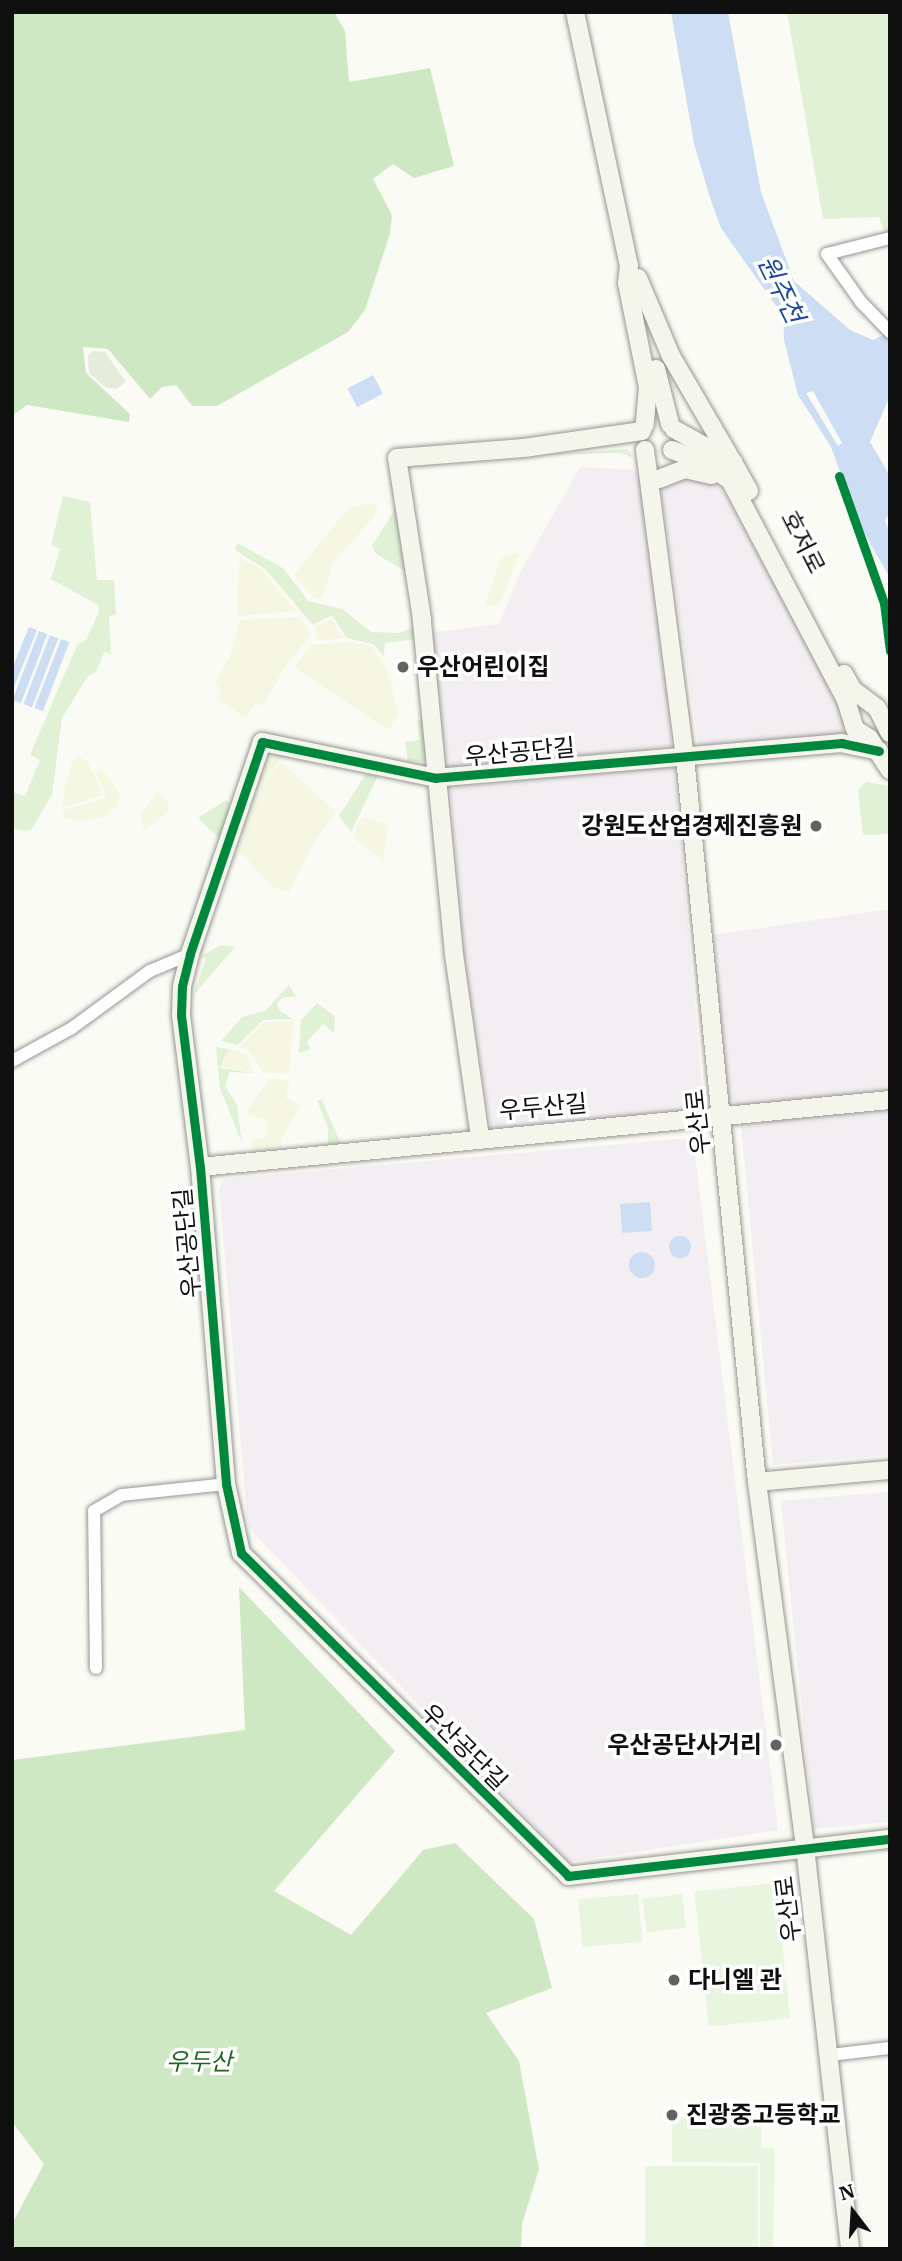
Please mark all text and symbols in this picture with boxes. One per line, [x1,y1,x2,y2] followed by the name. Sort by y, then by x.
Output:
[751,250,811,328] water label: 원주천
[775,506,831,578] street label: 호저로
[417,653,549,681] place label: 우산어린이집
[395,659,411,675] marker: 우산어린이집
[464,733,576,771] street label: 우산공단길
[581,812,802,840] place label: 강원도산업경제진흥원
[808,818,824,834] marker: 강원도산업경제진흥원
[680,1088,716,1156] street label: 우산로
[498,1089,588,1125] street label: 우두산길
[168,1187,206,1299] street label: 우산공단길
[415,1698,513,1796] street label: 우산공단길
[607,1731,762,1759] place label: 우산공단사거리
[768,1737,784,1753] marker: 우산공단사거리
[770,1874,806,1944] street label: 우산로
[688,1966,782,1994] place label: 다니엘 관
[666,1972,682,1988] marker: 다니엘 관
[166,2048,232,2076] park label: 우두산
[686,2101,841,2129] place label: 진광중고등학교
[664,2107,680,2123] marker: 진광중고등학교
[818,2177,888,2247] north arrow
[836,2178,858,2206] text: N

